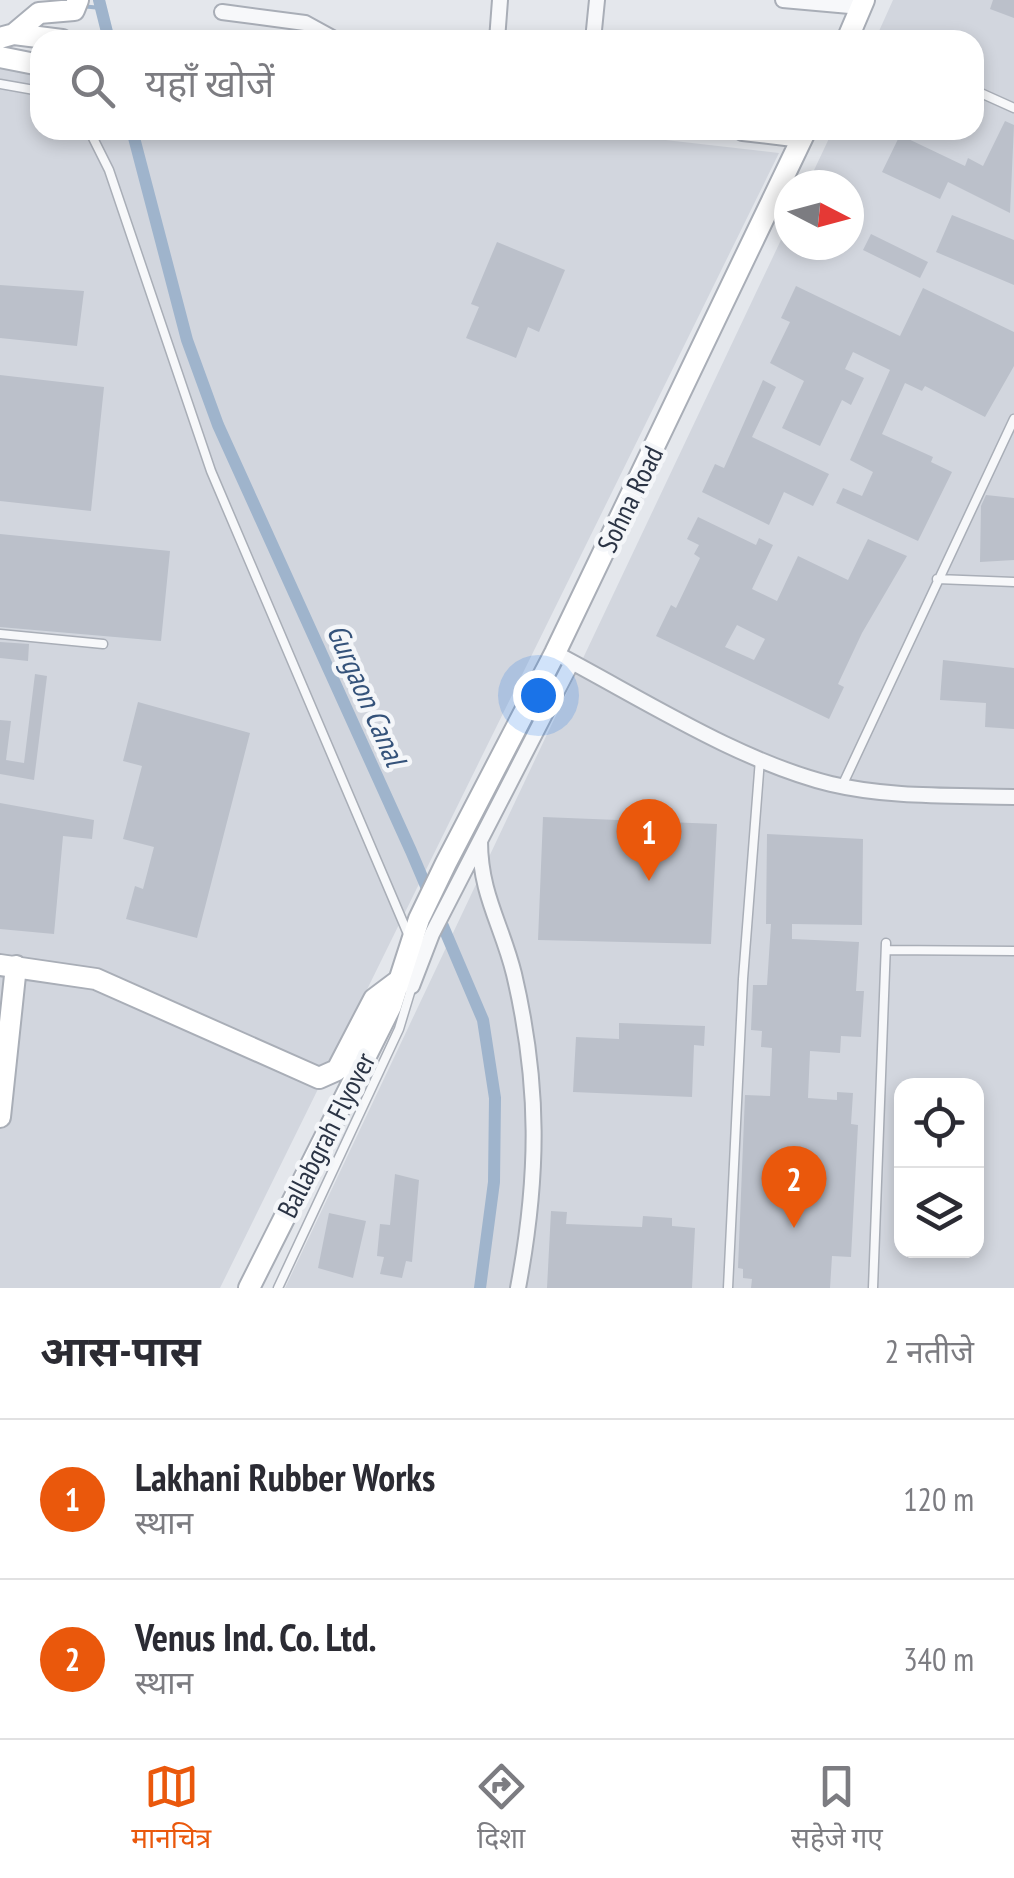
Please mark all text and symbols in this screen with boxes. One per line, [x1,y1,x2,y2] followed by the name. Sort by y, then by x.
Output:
[30,30,984,140] search box
[65,58,120,113] icon: search
[145,58,274,107] text: यहाँ खोजें
[774,170,864,260] north arrow
[588,440,671,558] street label: Sohna Road
[319,618,417,774] water label: Gurgaon Canal
[513,670,564,721] your location
[616,798,682,881] pin: 1
[268,1046,383,1224] street label: Ballabgrah Flyover
[894,1078,984,1258] map controls
[894,1078,984,1168] button: locate
[762,1146,826,1228] pin: 2
[894,1168,984,1258] button: layers
[40,1323,201,1378] text: आस-पास
[885,1330,974,1372] text: 2 नतीजे
[135,1452,435,1501] text: Lakhani Rubber Works
[65,1478,80,1520] text: 1
[903,1478,974,1520] text: 120 m
[135,1501,193,1543] text: स्थान
[135,1612,377,1661] text: Venus Ind. Co. Ltd.
[65,1638,80,1680] text: 2
[903,1638,974,1680] text: 340 m
[135,1661,193,1703] text: स्थान
[131,1759,211,1859] tab: मानचित्र
[474,1759,529,1859] tab: दिशा
[791,1759,883,1859] tab: सहेजे गए

